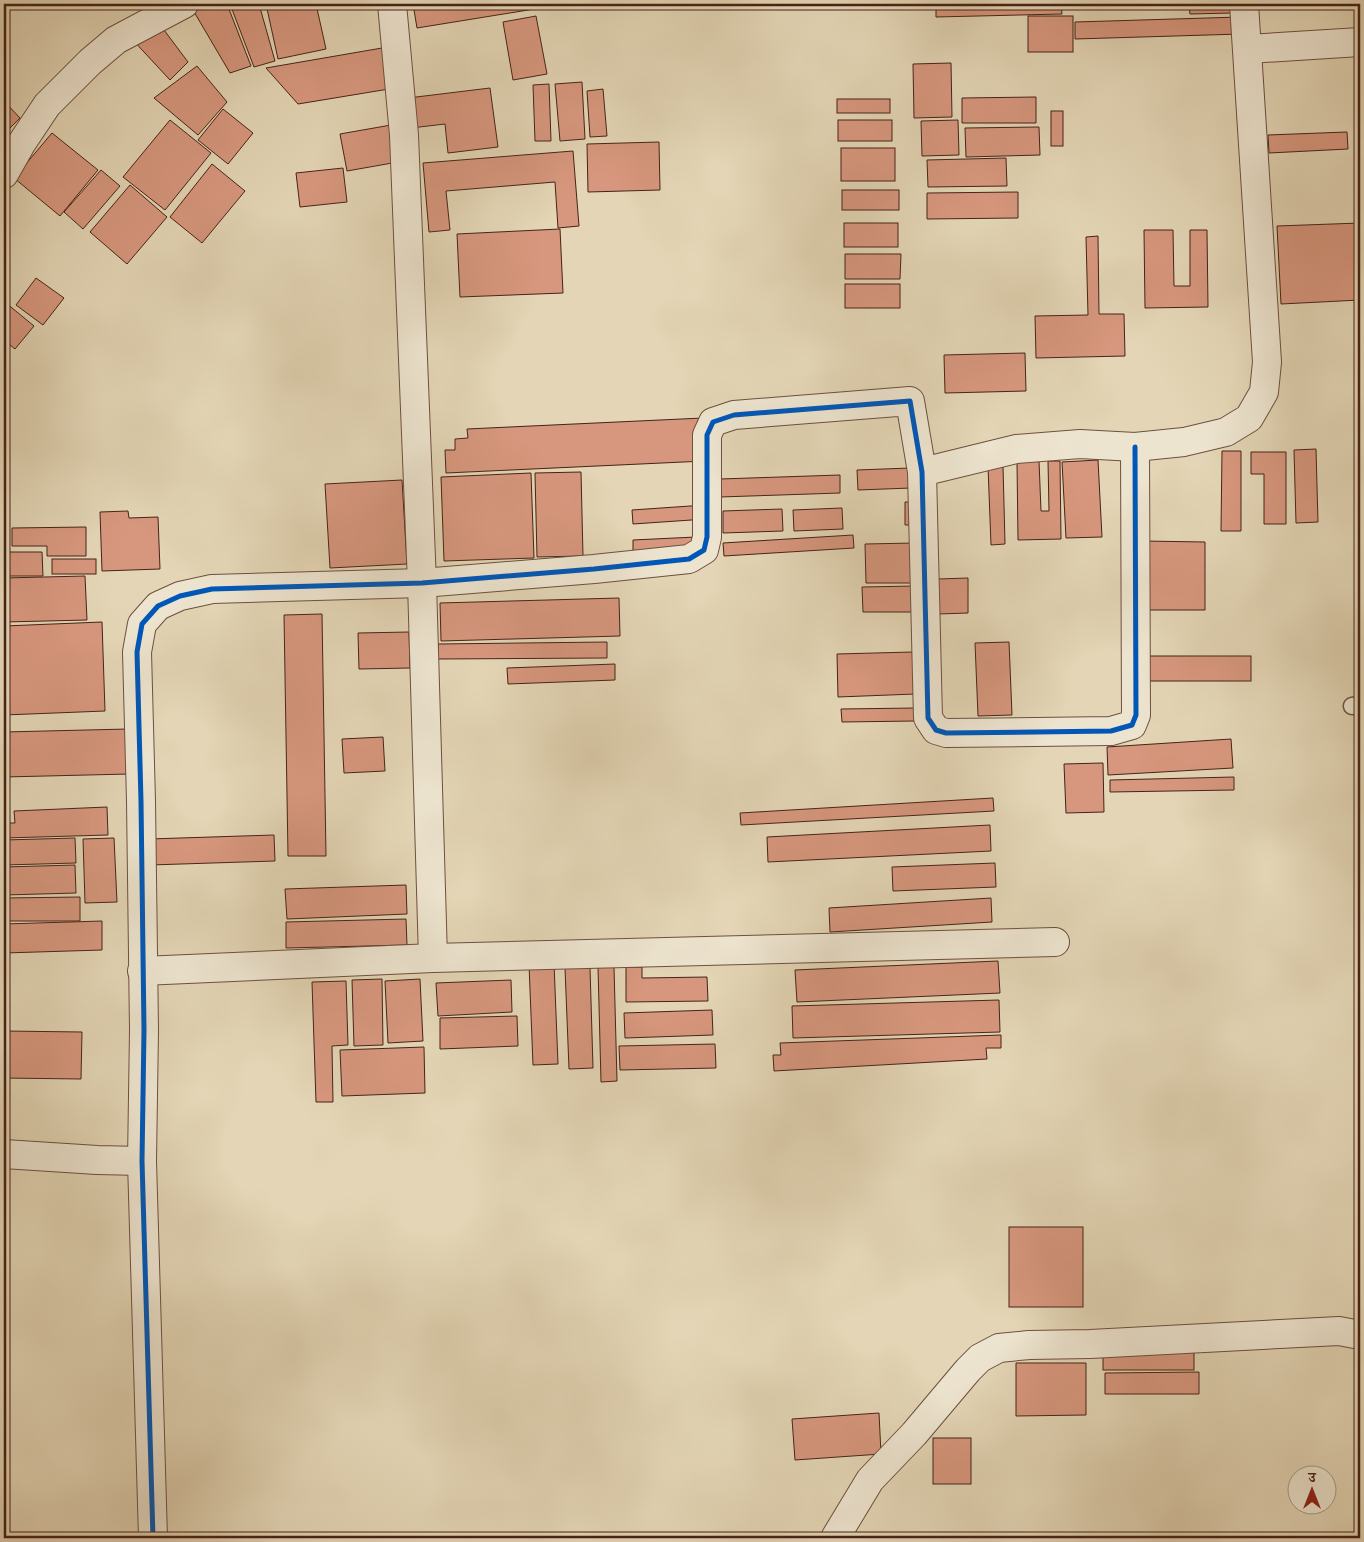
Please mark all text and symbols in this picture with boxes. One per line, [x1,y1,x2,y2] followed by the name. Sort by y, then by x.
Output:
[1286,1464,1336,1514] north arrow
[1307,1469,1316,1488] text: उ

